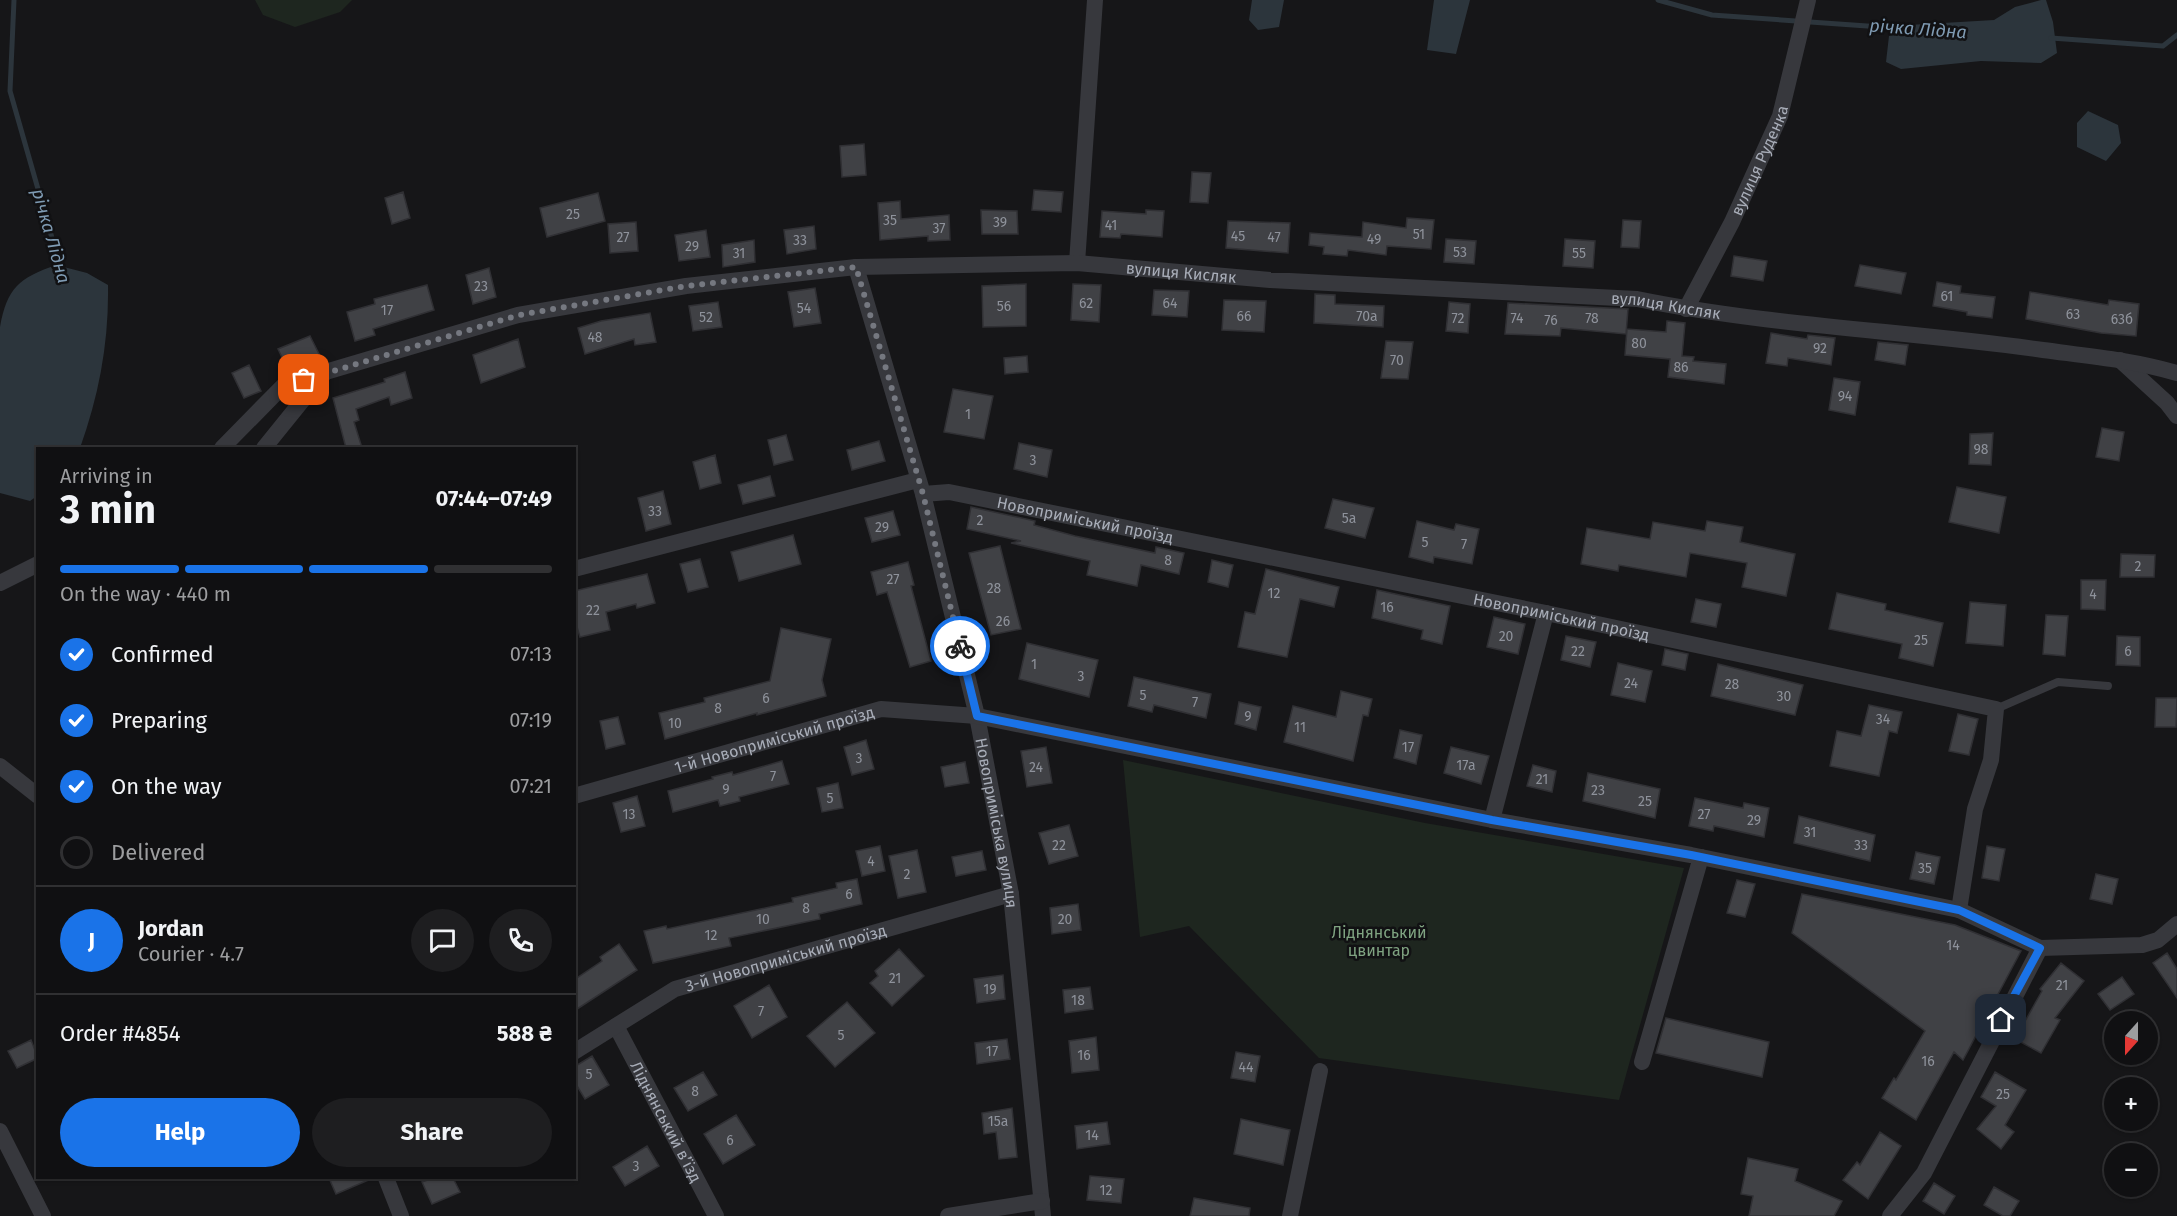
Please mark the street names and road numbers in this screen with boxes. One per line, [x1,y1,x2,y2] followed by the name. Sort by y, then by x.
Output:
[1727,104,1792,219] street label: вулиця Руденка
[1125,258,1238,287] street label: вулиця Кисляк
[1610,289,1723,323] street label: вулиця Кисляк
[995,493,1175,547] street label: Новоприміський проїзд
[1471,589,1651,645] street label: Новоприміський проїзд
[672,702,876,777] street label: 1-й Новоприміський проїзд
[971,736,1021,909] street label: Новоприміська вулиця
[683,921,889,996] street label: 3-й Новоприміський проїзд
[626,1058,705,1186] street label: Ліднянський в’їзд

